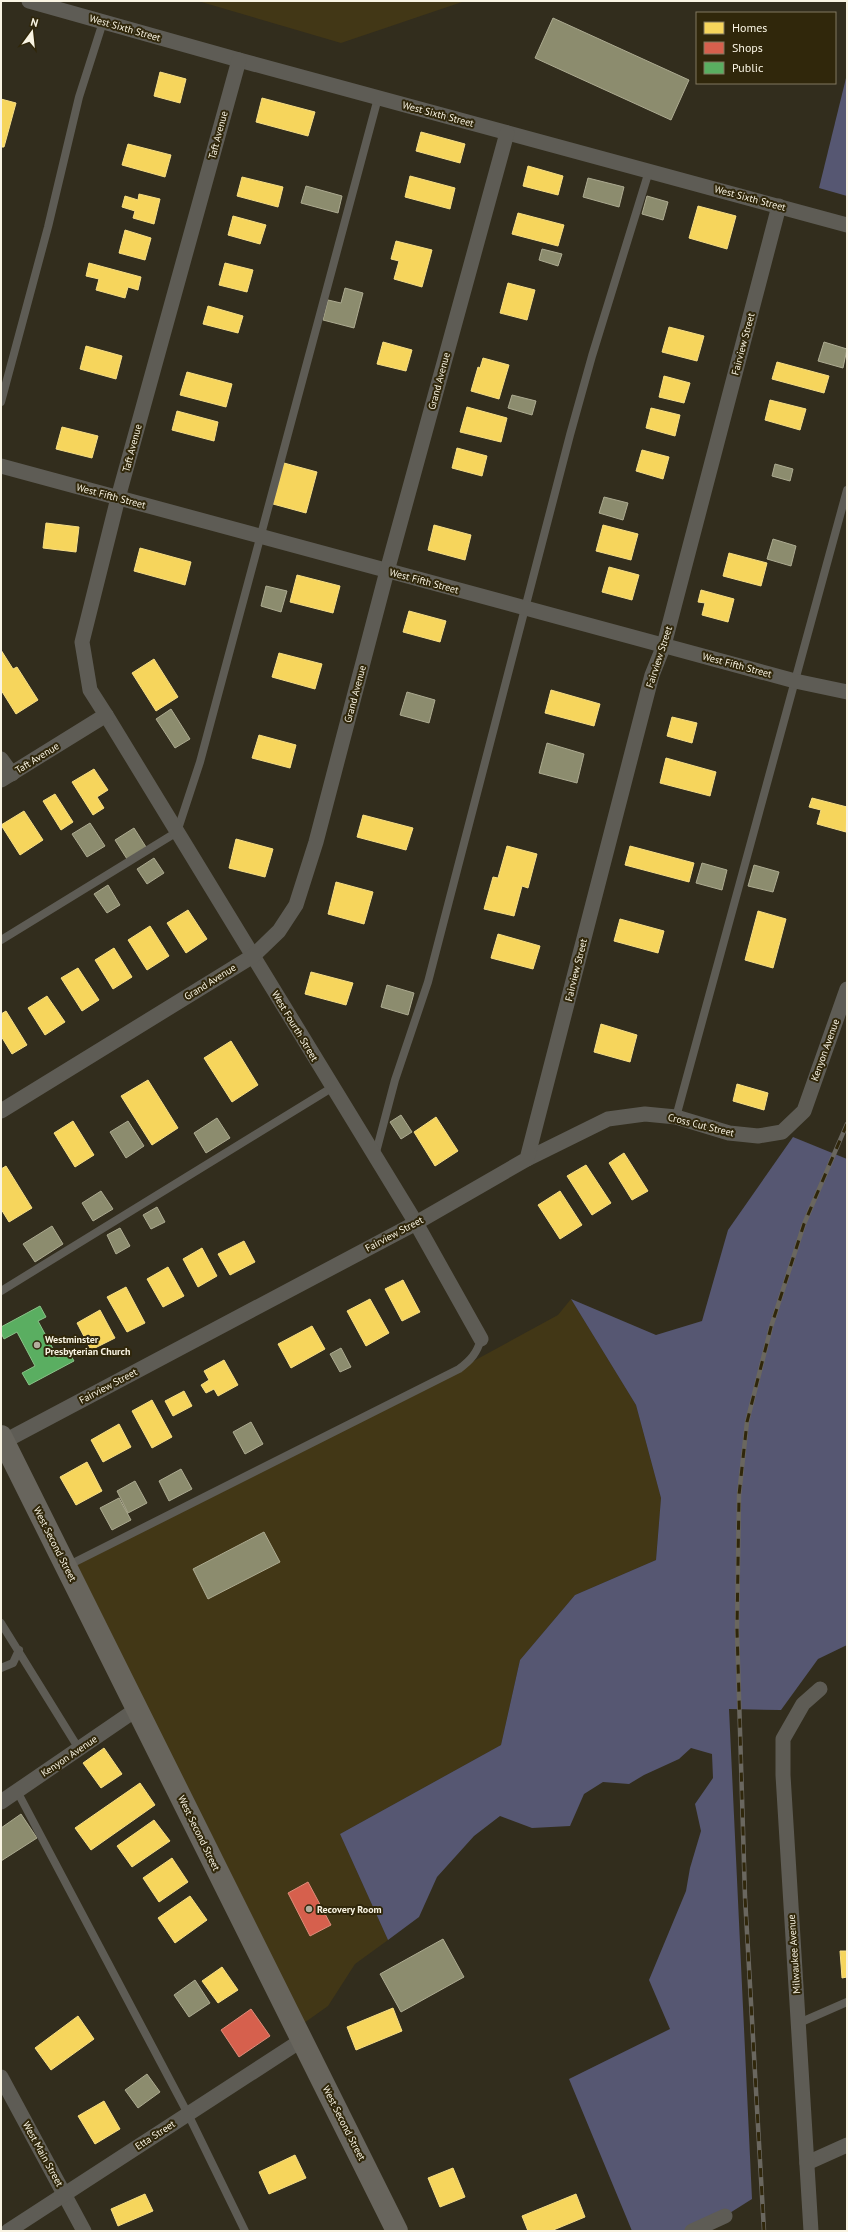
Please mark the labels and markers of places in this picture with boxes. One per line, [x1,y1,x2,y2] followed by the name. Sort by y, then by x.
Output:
[45,1333,130,1358] place label: Westminster Presbyterian Church
[32,1340,42,1350] marker: Westminster Presbyterian Church
[317,1903,382,1916] place label: Recovery Room
[304,1904,314,1914] marker: Recovery Room

